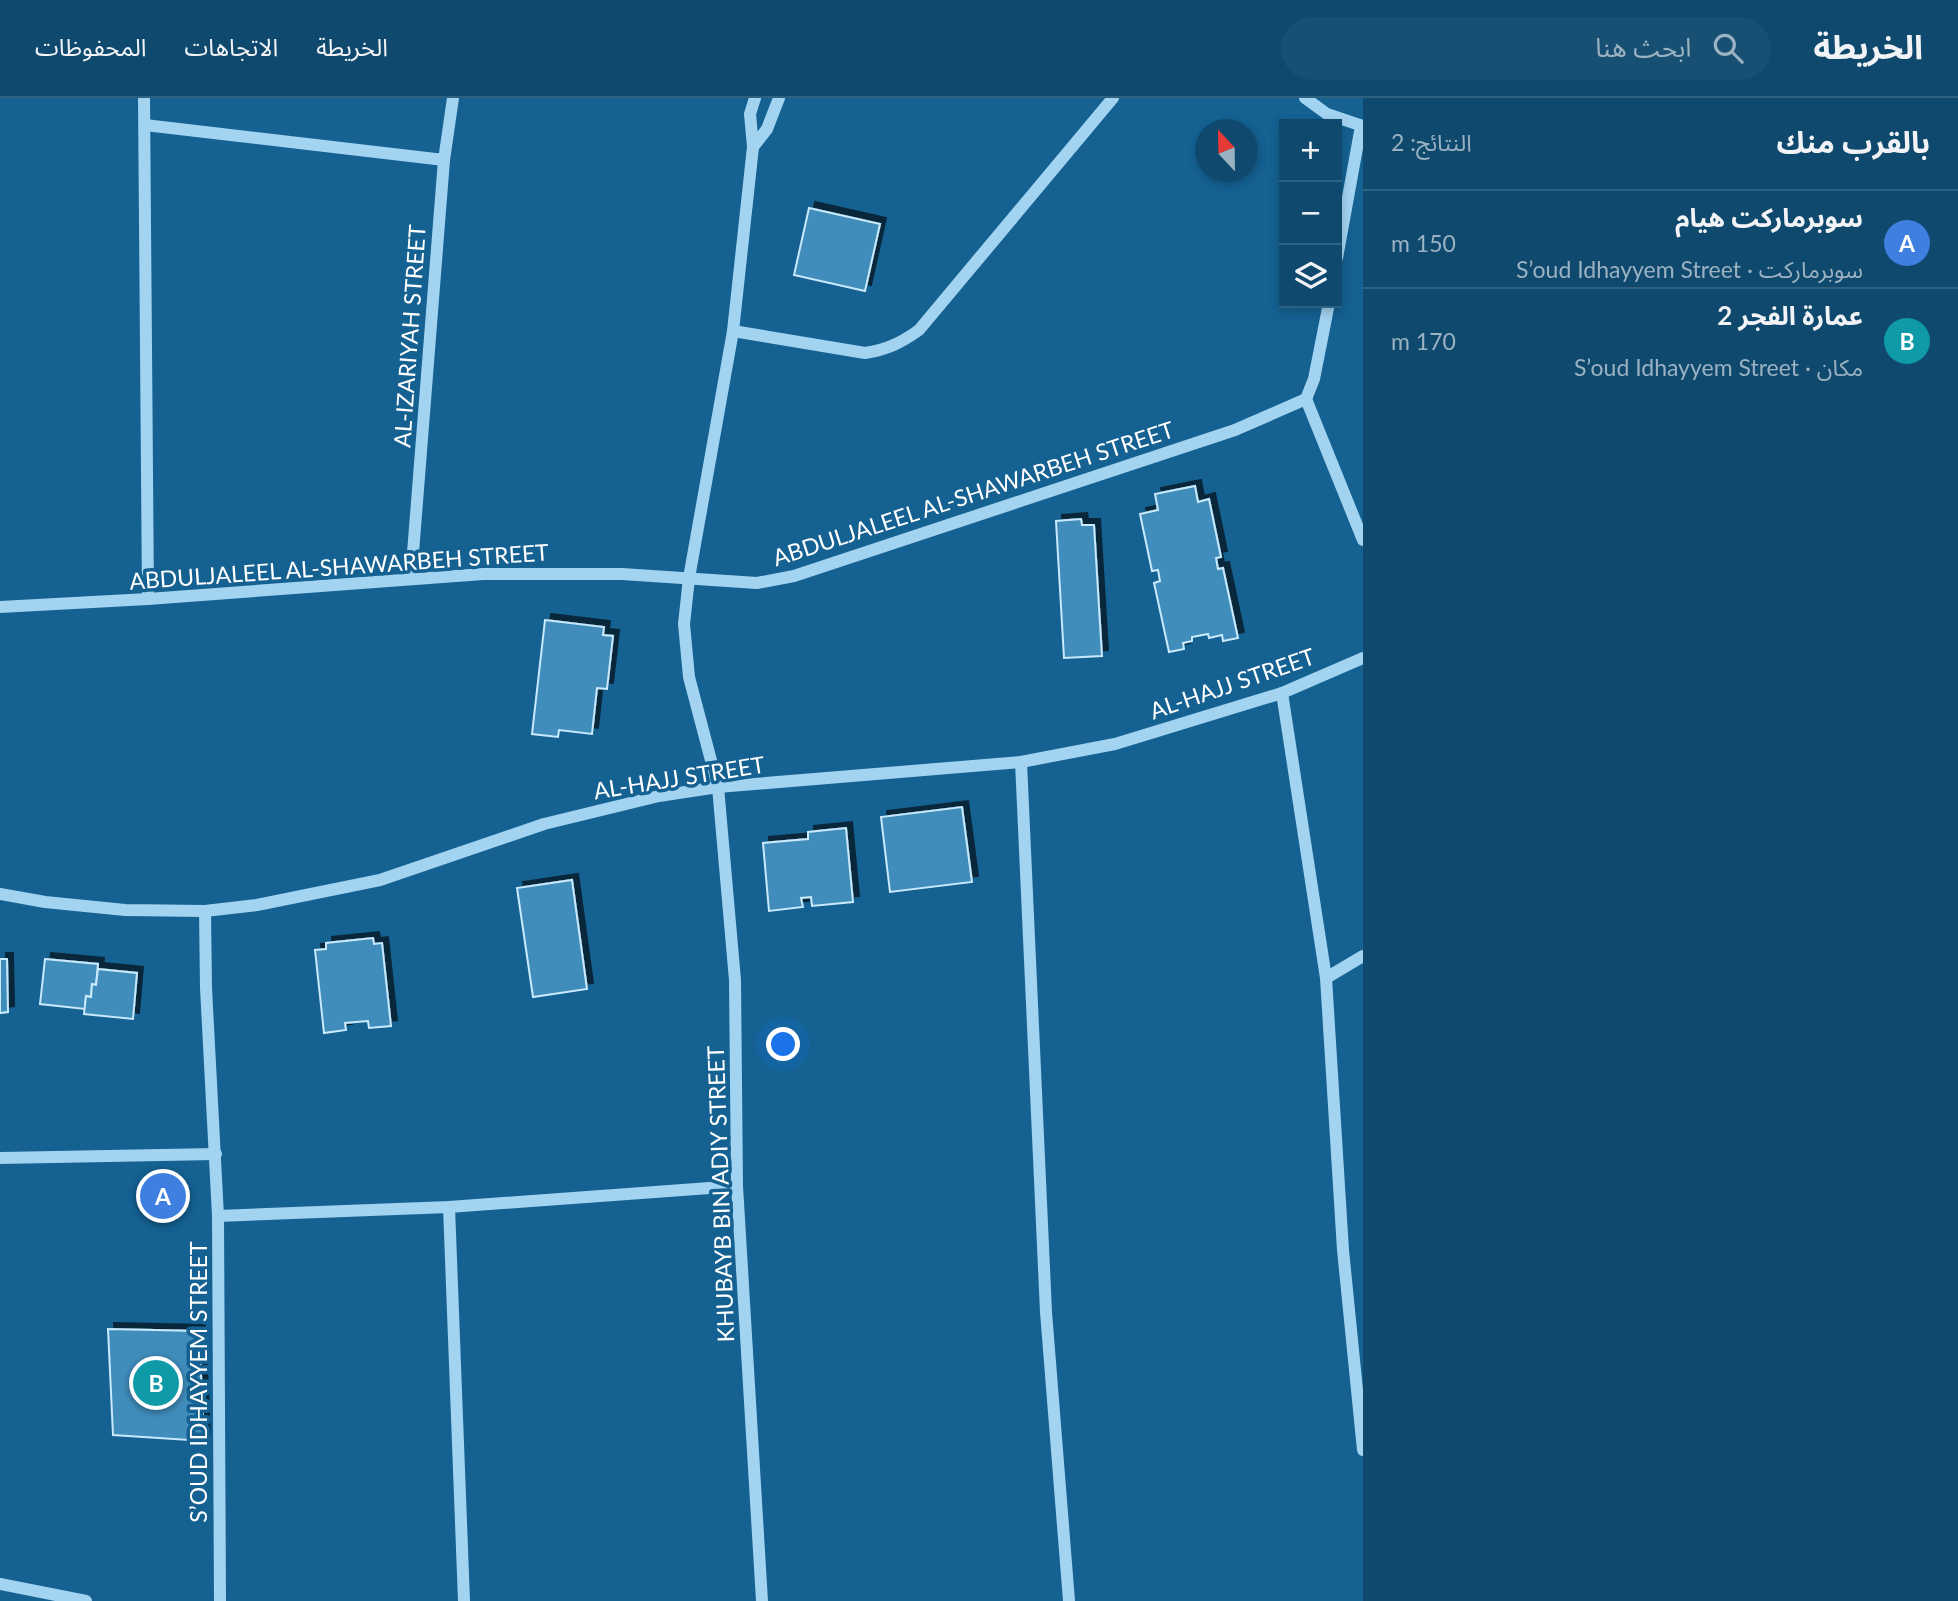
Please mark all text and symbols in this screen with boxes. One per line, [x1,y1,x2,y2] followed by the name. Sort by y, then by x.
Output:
[1281,17,1771,80] search box
[1813,26,1923,66] text: الخريطة
[1709,29,1747,67] icon: search
[1595,31,1691,63] text: ابحث هنا
[35,32,146,61] text: المحفوظات
[184,32,278,61] text: الاتجاهات
[316,32,388,61] text: الخريطة
[1195,119,1258,182] north arrow
[1279,119,1342,308] map controls
[1279,119,1342,182] button: +
[1776,123,1930,159] text: بالقرب منك
[1391,128,1472,156] text: النتائج: 2
[1279,182,1342,245] button: −
[1675,201,1863,233] text: سوبرماركت هيام
[387,223,431,448] street label: AL-IZARIYAH STREET
[1391,229,1456,257] text: 150 m
[1899,229,1915,257] text: A
[1279,245,1342,308] button: layers
[1516,255,1863,283] text: سوبرماركت · S’oud Idhayyem Street
[1717,299,1863,331] text: عمارة الفجر 2
[1391,327,1456,355] text: 170 m
[1899,327,1915,355] text: B
[1574,353,1863,381] text: مكان · S’oud Idhayyem Street
[769,415,1178,571] street label: ABDULJALEEL AL-SHAWARBEH STREET
[128,537,550,595] street label: ABDULJALEEL AL-SHAWARBEH STREET
[1146,641,1319,724] street label: AL-HAJJ STREET
[591,750,767,804] street label: AL-HAJJ STREET
[766,1027,800,1061] your location
[701,1045,739,1343] street label: KHUBAYB BIN ADIY STREET
[140,1170,186,1222] pin: A
[184,1241,212,1523] street label: S’OUD IDHAYYEM STREET
[133,1357,179,1409] pin: B

